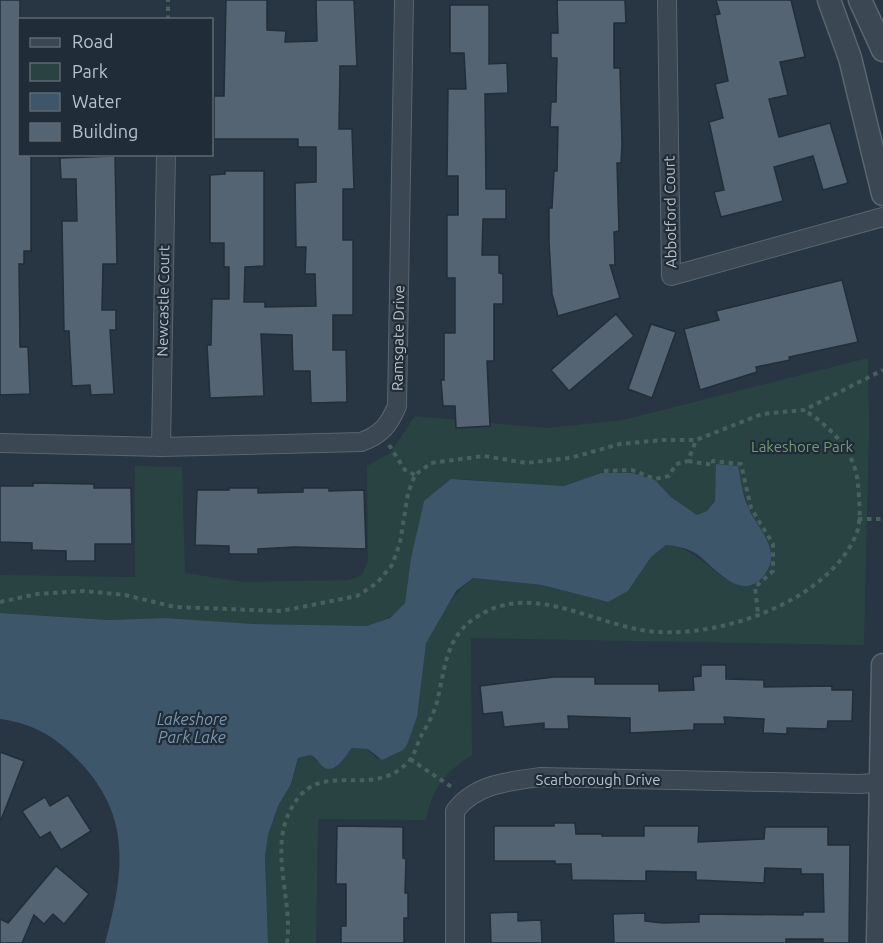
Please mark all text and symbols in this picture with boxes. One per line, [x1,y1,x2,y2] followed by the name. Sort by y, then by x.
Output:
[18,18,213,156] legend
[72,31,114,51] text: Road
[72,61,108,81] text: Park
[72,91,122,111] text: Water
[72,121,138,141] text: Building
[661,156,679,268] street label: Abbotford Court
[154,245,172,357] street label: Newcastle Court
[389,285,407,391] street label: Ramsgate Drive
[751,438,853,455] park label: Lakeshore Park
[157,710,227,746] water label: Lakeshore Park Lake
[536,771,660,788] street label: Scarborough Drive

